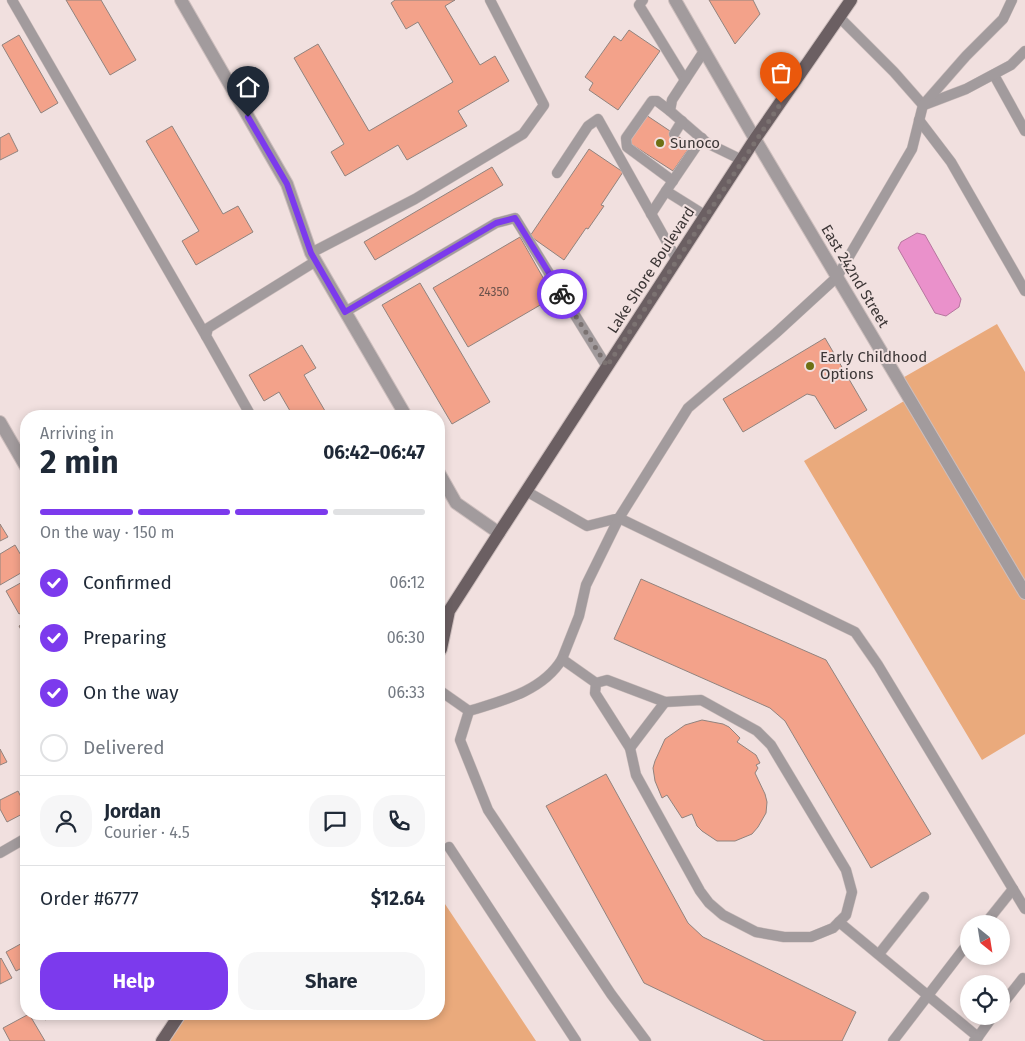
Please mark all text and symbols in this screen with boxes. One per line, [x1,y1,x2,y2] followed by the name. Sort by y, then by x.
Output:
[760,52,802,103] pin
[767,59,795,87] icon: bag
[227,66,269,117] pin
[234,73,262,101] icon: home
[670,134,720,152] place label: Sunoco
[654,137,666,149] marker: Sunoco
[603,203,699,337] street label: Lake Shore Boulevard
[817,221,893,331] street label: East 242nd Street
[537,269,587,319] courier
[548,280,576,308] icon: bike
[479,285,510,299] house number: 24350
[820,348,927,383] place label: Early Childhood Options
[804,360,816,372] marker: Early Childhood Options
[40,424,114,443] text: Arriving in
[323,441,425,464] text: 06:42–06:47
[40,443,119,481] text: 2 min
[40,523,175,542] text: On the way · 150 m
[40,569,68,597] icon: check
[83,571,172,594] text: Confirmed
[389,573,425,592] text: 06:12
[40,624,68,652] icon: check
[83,626,166,649] text: Preparing
[387,628,425,647] text: 06:30
[40,679,68,707] icon: check
[83,681,179,704] text: On the way
[388,683,425,702] text: 06:33
[83,736,165,759] text: Delivered
[40,795,92,847] button: person
[309,795,361,847] button: chat
[373,795,425,847] button: phone
[104,800,161,823] text: Jordan
[104,823,190,842] text: Courier · 4.5
[40,887,139,910] text: Order #6777
[371,887,425,910] text: $12.64
[960,915,1010,965] north arrow
[960,915,1010,1025] map controls
[40,952,228,1010] button: Help
[238,952,425,1010] button: Share
[960,975,1010,1025] button: locate

